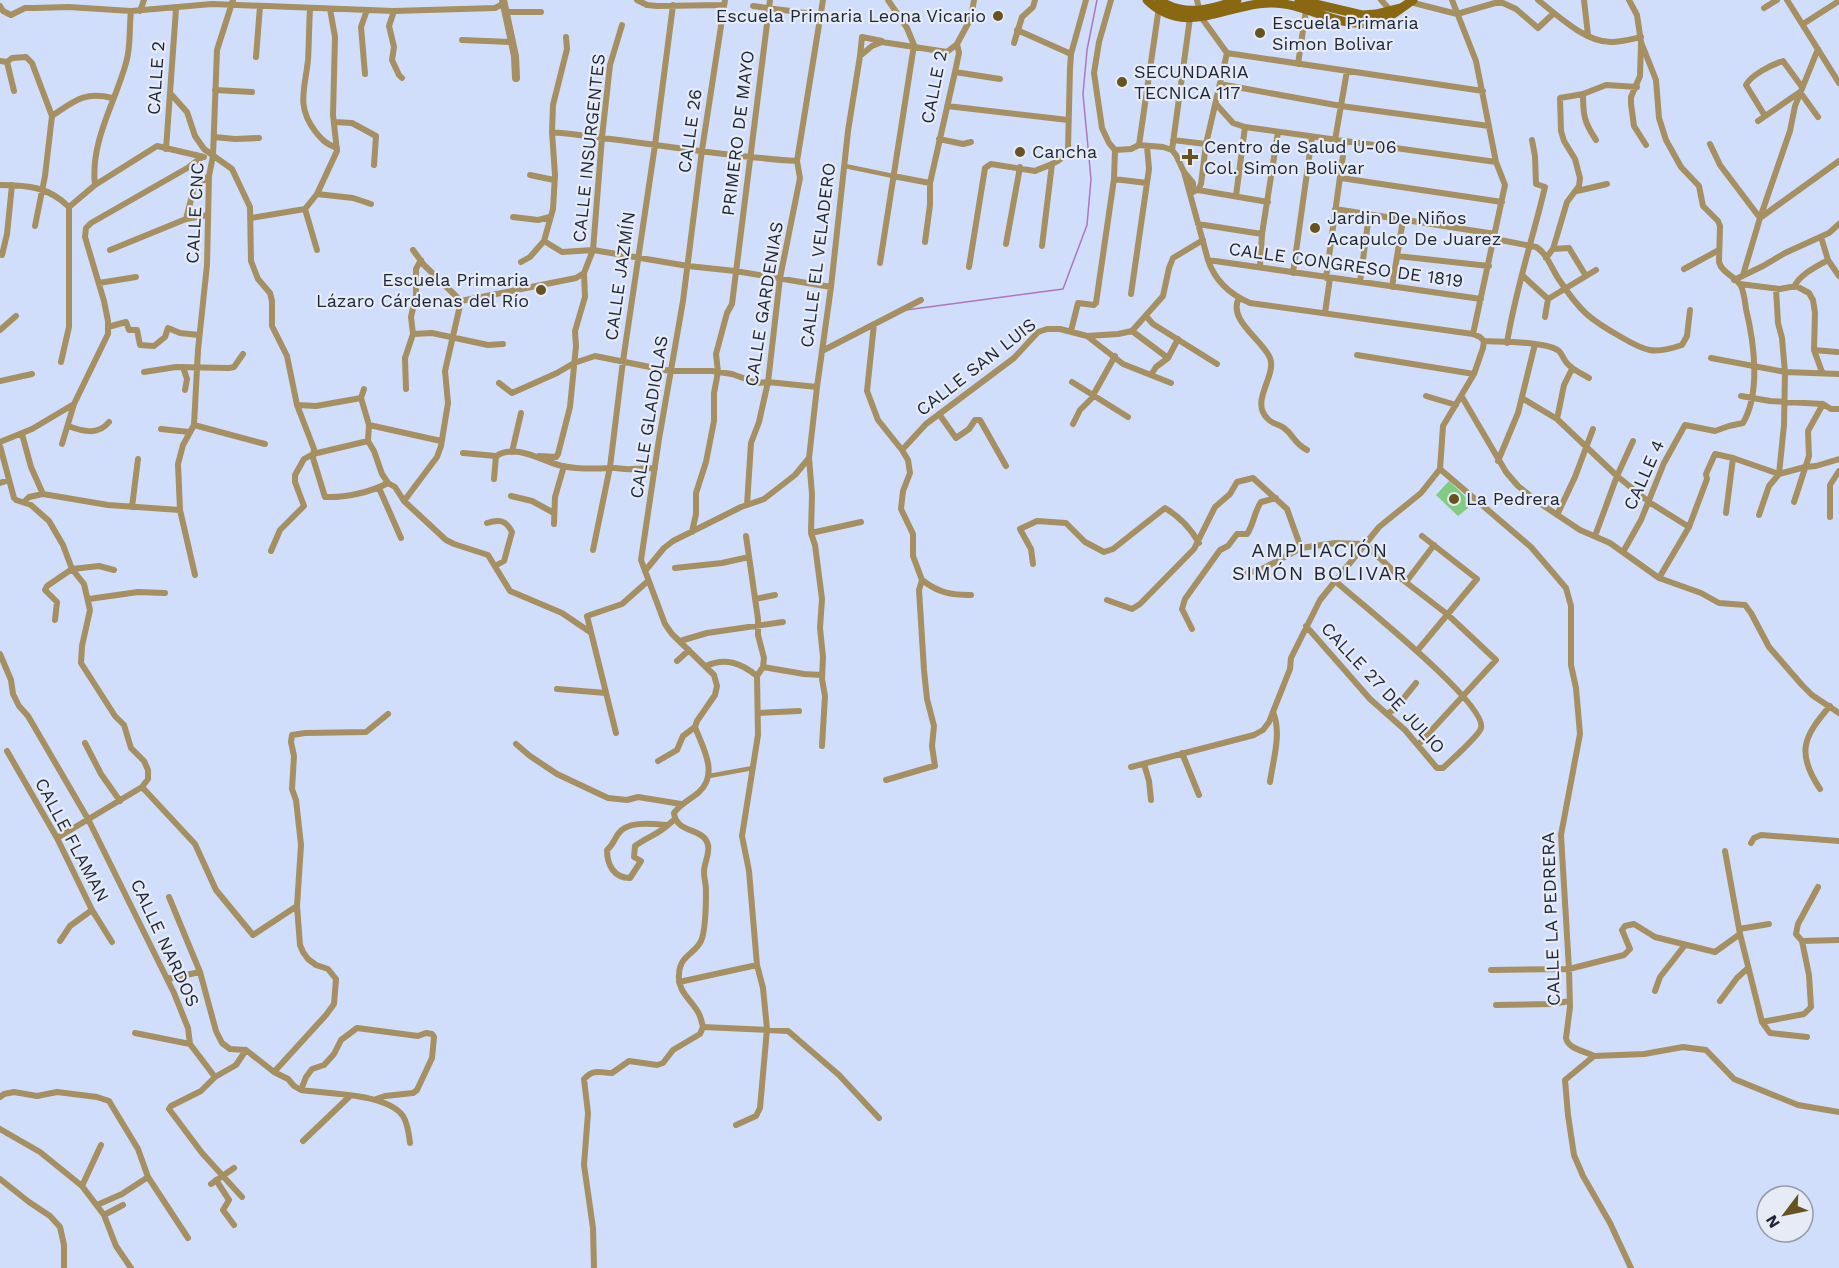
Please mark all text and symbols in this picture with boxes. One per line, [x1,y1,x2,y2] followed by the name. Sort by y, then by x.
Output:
[716,5,986,26] place label: Escuela Primaria Leona Vicario
[991,9,1005,23] marker: Escuela Primaria Leona Vicario
[1272,12,1419,54] place label: Escuela Primaria Simon Bolivar
[1253,26,1267,40] marker: Escuela Primaria Simon Bolivar
[142,40,169,116] street label: CALLE 2
[717,49,758,217] street label: PRIMERO DE MAYO
[916,49,951,125] street label: CALLE 2
[568,53,609,243] street label: CALLE INSURGENTES
[1134,61,1249,103] place label: SECUNDARIA TECNICA 117
[1115,75,1129,89] marker: SECUNDARIA TECNICA 117
[673,87,706,174] street label: CALLE 26
[1204,136,1397,178] place label: Centro de Salud U-06 Col. Simon Bolivar
[1032,141,1097,162] place label: Cancha
[1013,145,1027,159] marker: Cancha
[1181,148,1199,166] marker: Centro de Salud U-06 Col. Simon Bolivar
[796,161,839,349] street label: CALLE EL VELADERO
[181,162,208,264] street label: CALLE CNC
[1327,207,1501,249] place label: Jardin De Niños Acapulco De Juarez
[600,210,639,342] street label: CALLE JAZMÍN
[740,220,787,388] street label: CALLE GARDENIAS
[1308,221,1322,235] marker: Jardin De Niños Acapulco De Juarez
[1228,238,1465,291] street label: CALLE CONGRESO DE 1819
[316,269,529,311] place label: Escuela Primaria Lázaro Cárdenas del Río
[534,283,548,297] marker: Escuela Primaria Lázaro Cárdenas del Río
[912,313,1040,420] street label: CALLE SAN LUIS
[625,334,672,500] street label: CALLE GLADIOLAS
[1619,437,1668,513] street label: CALLE 4
[1466,488,1560,509] place label: La Pedrera
[1447,492,1461,506] marker: La Pedrera
[1232,538,1408,585] district label: AMPLIACIÓN SIMÓN BOLIVAR
[1317,618,1450,758] street label: CALLE 27 DE JULIO
[31,774,114,905] street label: CALLE FLAMAN
[1537,831,1564,1006] street label: CALLE LA PEDRERA
[127,876,204,1010] street label: CALLE NARDOS
[1755,1184,1815,1244] north arrow
[1762,1212,1784,1232] text: N

